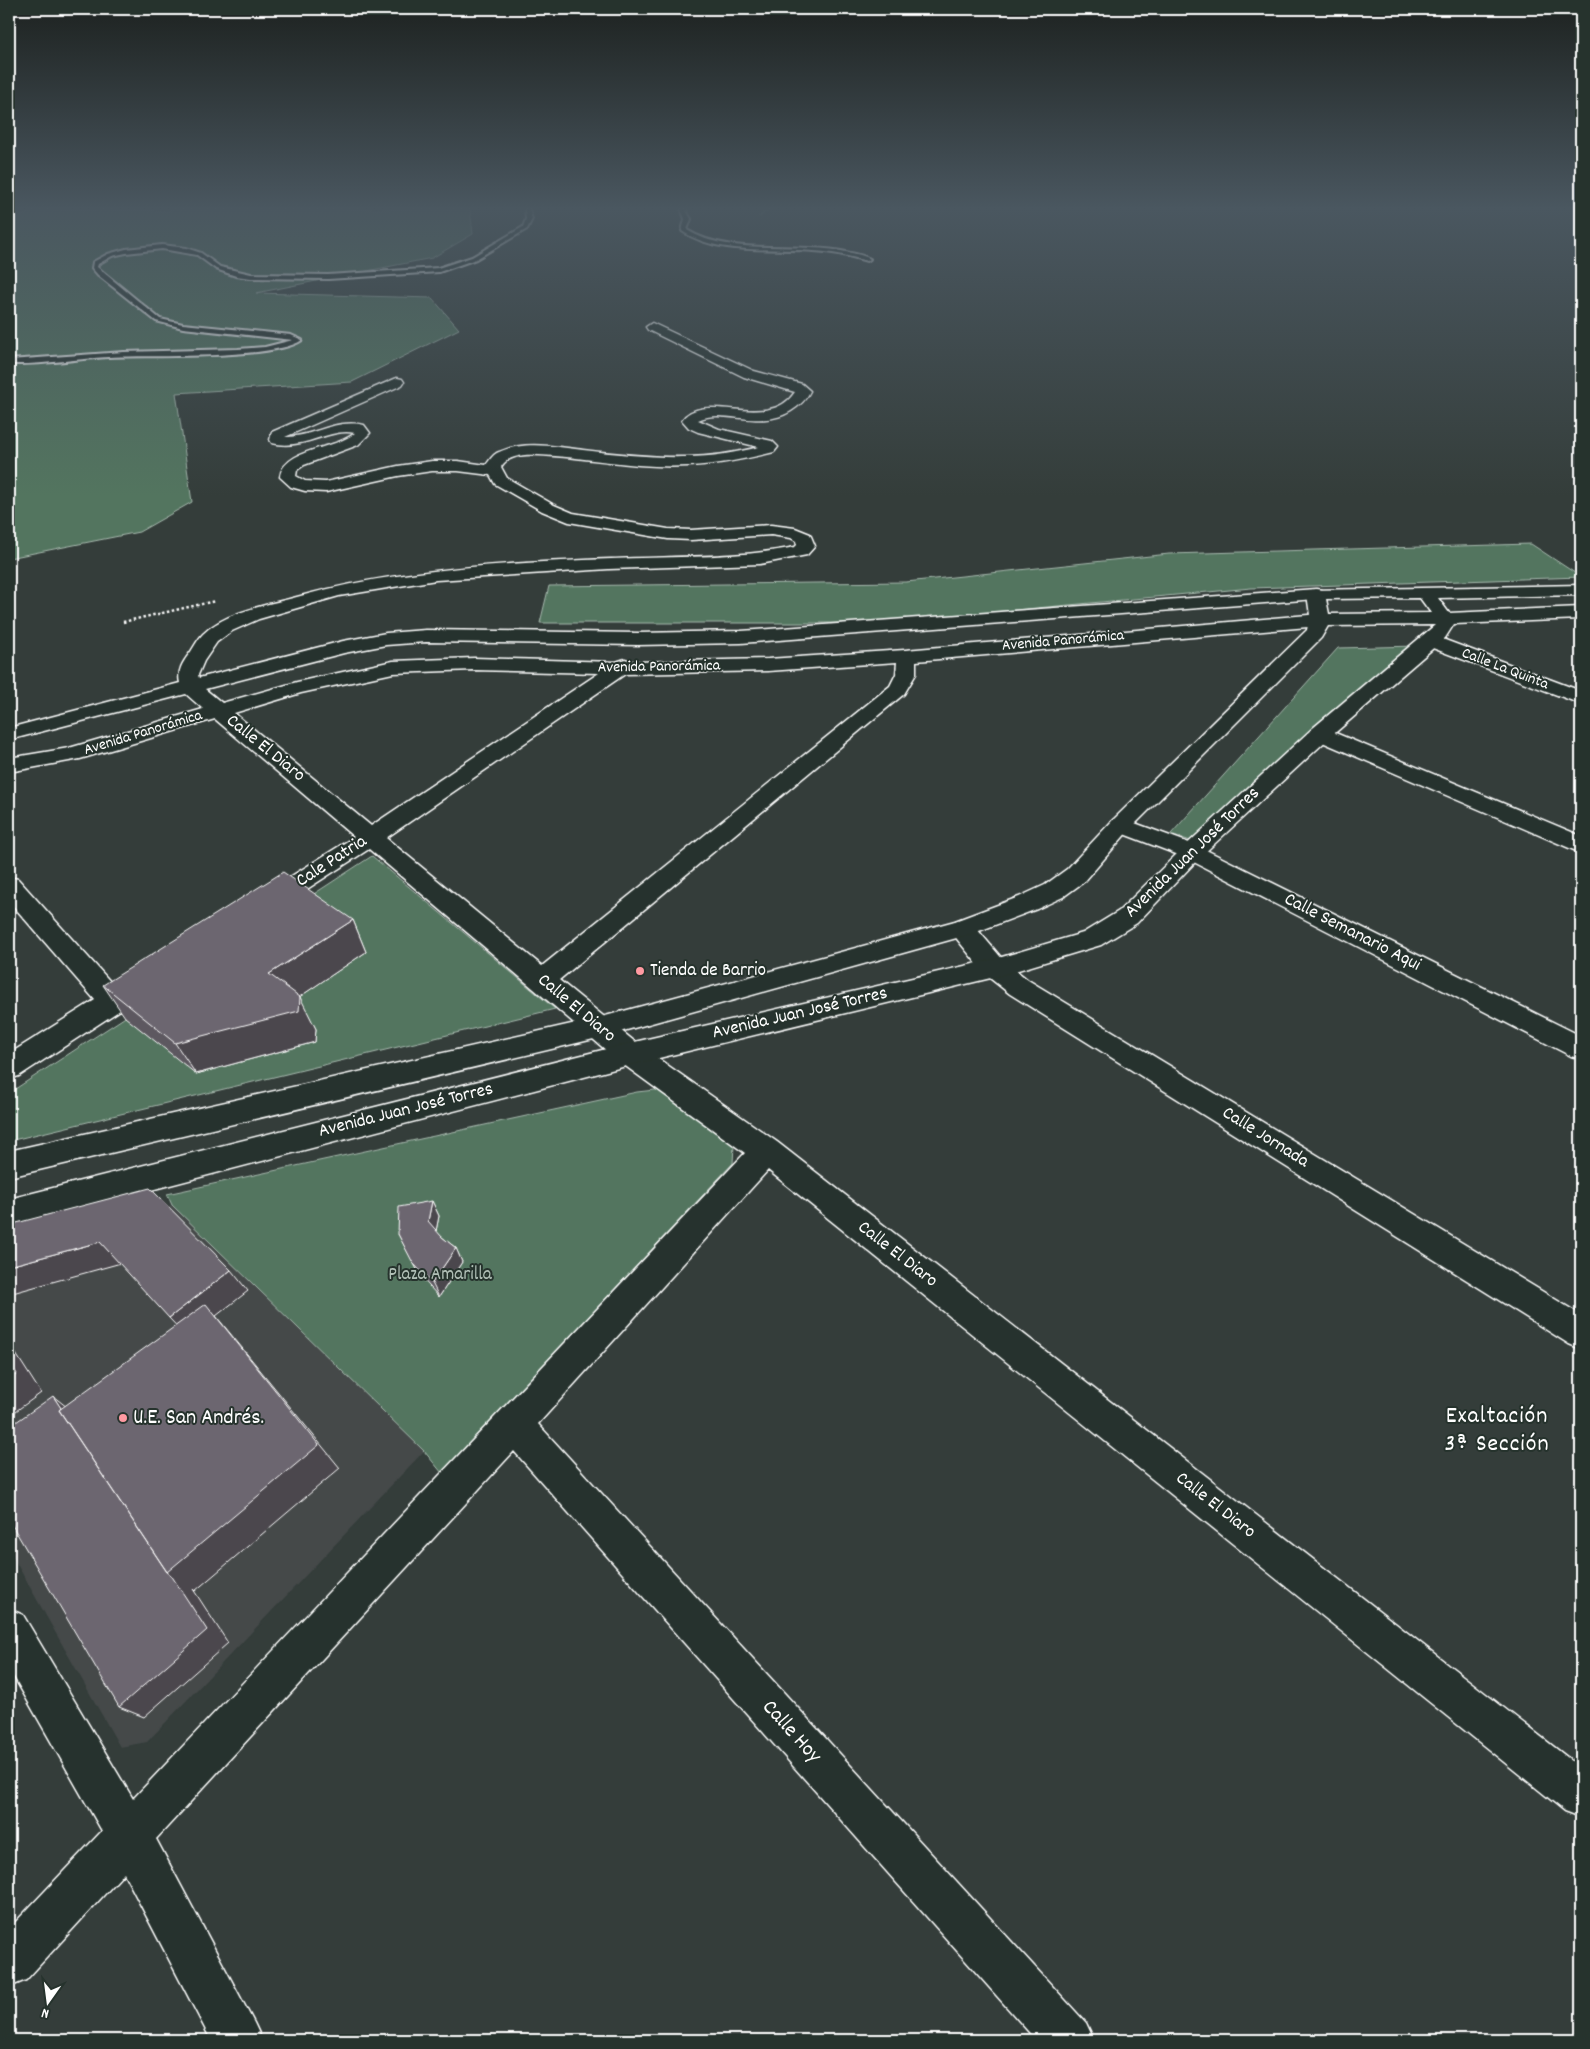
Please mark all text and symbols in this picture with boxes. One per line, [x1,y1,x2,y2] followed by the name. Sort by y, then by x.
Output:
[1001,624,1126,658] street label: Avenida Panorámica
[1458,642,1552,696] street label: Calle La Quinta
[598,654,721,680] street label: Avenida Panorámica
[81,704,205,762] street label: Avenida Panorámica
[219,709,311,789] street label: Calle El Diaro
[1119,781,1267,925] street label: Avenida Juan José Torres
[291,828,374,895] street label: Cale Patria
[1279,887,1426,979] street label: Calle Semanario Aqui
[650,958,766,985] place label: Tienda de Barrio
[634,965,646,977] marker: Tienda de Barrio
[531,968,621,1050] street label: Calle El Diaro
[710,981,890,1047] street label: Avenida Juan José Torres
[316,1076,496,1146] street label: Avenida Juan José Torres
[1216,1101,1315,1176] street label: Calle Jornada
[851,1215,943,1295] street label: Calle El Diaro
[388,1262,493,1289] park label: Plaza Amarilla
[1445,1400,1549,1462] district label: Exaltación 3ª Sección
[133,1403,264,1434] place label: U.E. San Andrés.
[117,1412,129,1424] marker: U.E. San Andrés.
[1169,1466,1261,1546] street label: Calle El Diaro
[754,1693,829,1772] street label: Calle Hoy
[22,1976,72,2026] north arrow
[39,2002,51,2023] text: N

